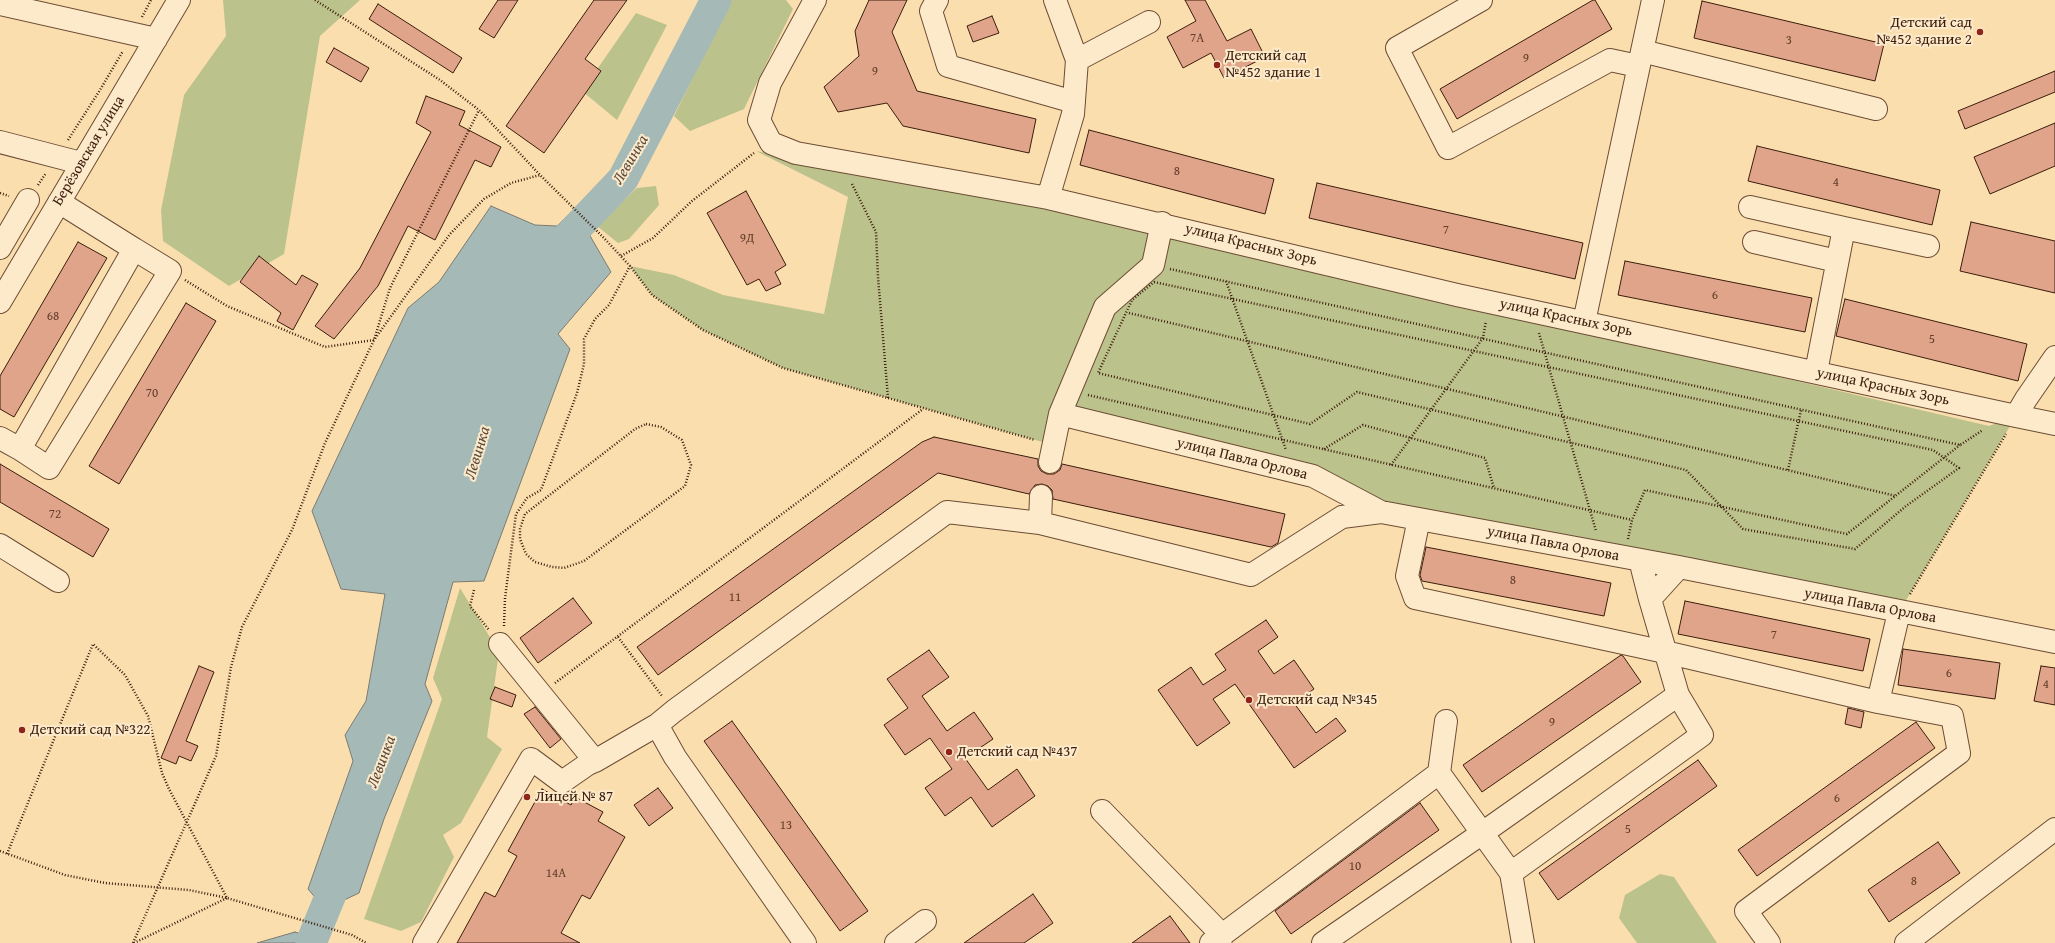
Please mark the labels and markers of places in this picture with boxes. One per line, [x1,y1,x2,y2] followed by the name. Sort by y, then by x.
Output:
[1876,14,1972,49] place label: Детский сад №452 здание 2
[1975,27,1985,37] marker: Детский сад №452 здание 2
[1225,47,1321,82] place label: Детский сад №452 здание 1
[1212,60,1222,70] marker: Детский сад №452 здание 1
[1257,691,1378,709] place label: Детский сад №345
[1244,695,1254,705] marker: Детский сад №345
[30,721,151,739] place label: Детский сад №322
[17,725,27,735] marker: Детский сад №322
[957,743,1078,761] place label: Детский сад №437
[944,747,954,757] marker: Детский сад №437
[535,788,613,806] place label: Лицей № 87
[522,792,532,802] marker: Лицей № 87

